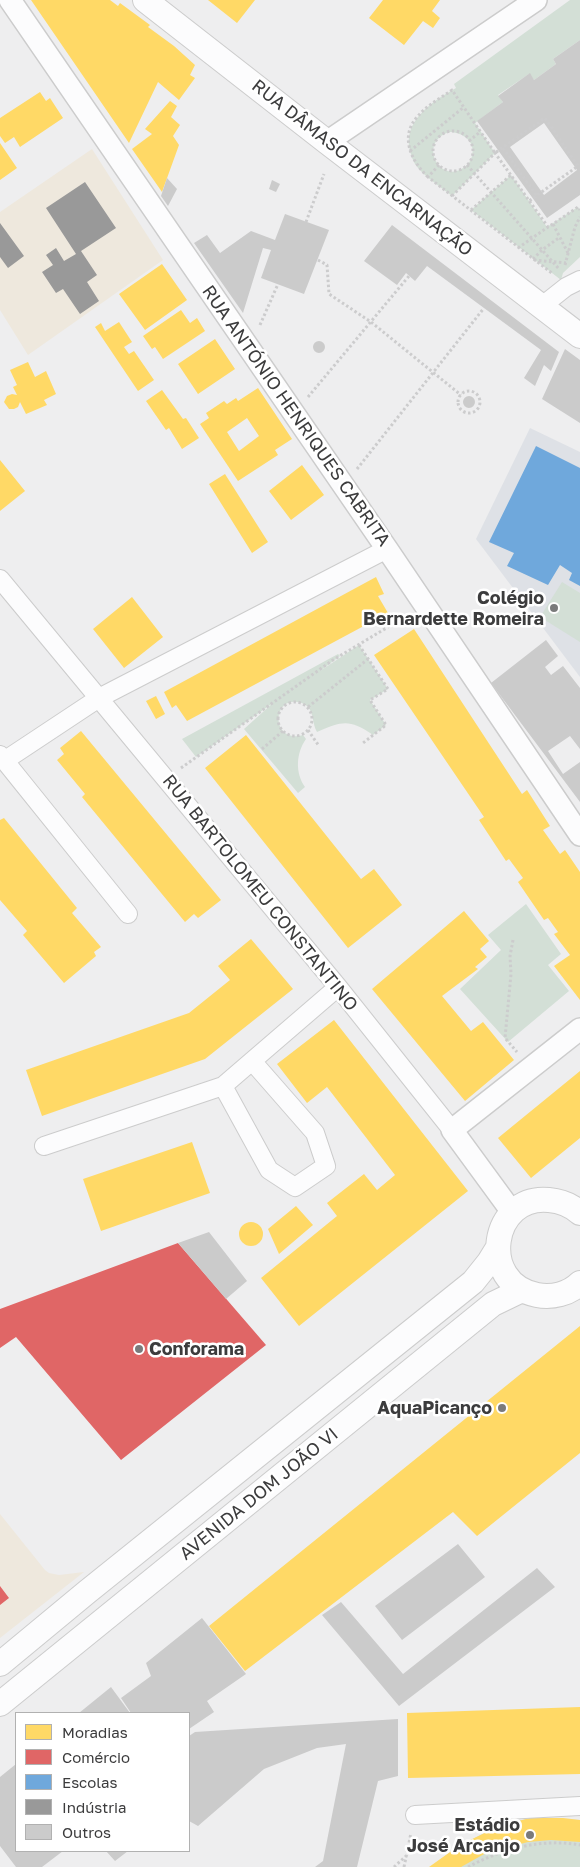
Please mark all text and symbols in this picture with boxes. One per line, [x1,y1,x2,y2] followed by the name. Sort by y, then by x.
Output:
[247,75,477,261] street label: RUA DÂMASO DA ENCARNAÇÃO
[197,281,395,551] street label: RUA ANTÓNIO HENRIQUES CABRITA
[363,587,544,630] place label: Colégio Bernardette Romeira
[548,602,560,614] marker: Colégio Bernardette Romeira
[158,770,362,1016] street label: RUA BARTOLOMEU CONSTANTINO
[149,1338,244,1360] place label: Conforama
[133,1343,145,1355] marker: Conforama
[377,1397,492,1419] place label: AquaPicanço
[496,1402,508,1414] marker: AquaPicanço
[175,1423,343,1565] street label: AVENIDA DOM JOÃO VI
[15,1712,190,1852] legend
[62,1723,128,1741] text: Moradias
[62,1748,130,1766] text: Comércio
[62,1773,118,1791] text: Escolas
[62,1798,127,1816] text: Indústria
[407,1814,520,1856] place label: Estádio José Arcanjo
[62,1823,111,1841] text: Outros
[524,1829,536,1841] marker: Estádio José Arcanjo

